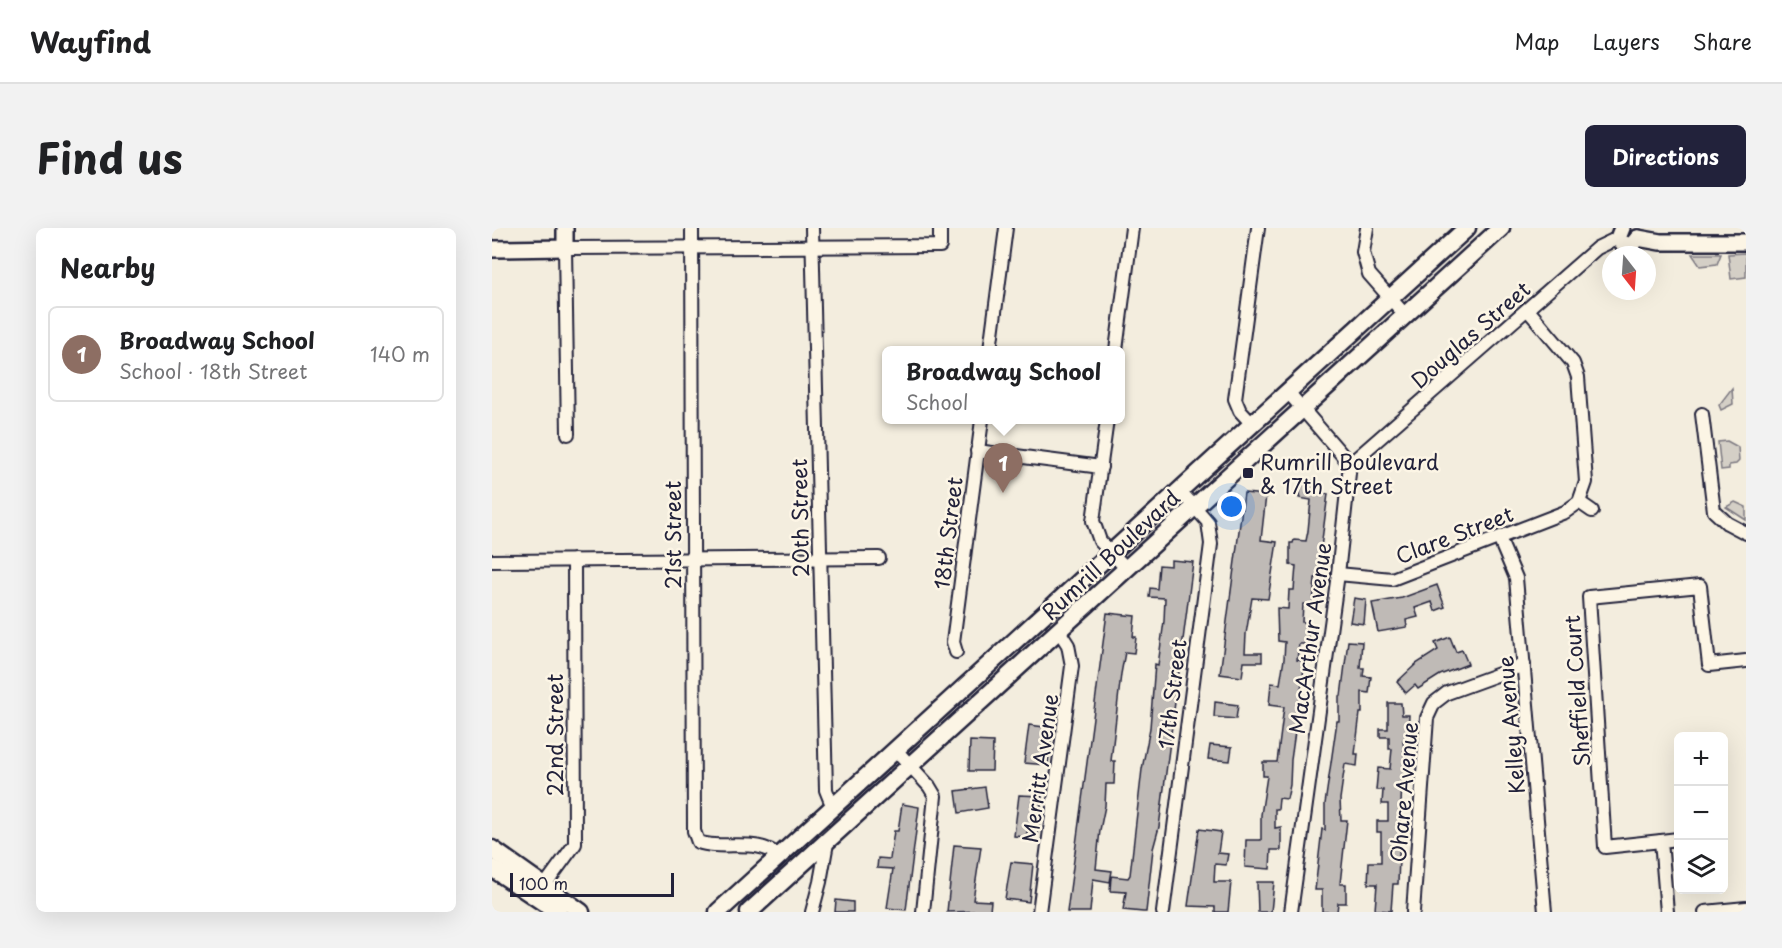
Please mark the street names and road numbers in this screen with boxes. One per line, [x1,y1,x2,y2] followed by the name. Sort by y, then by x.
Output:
[1403,273,1537,395] street label: Douglas Street
[782,458,816,578] street label: 20th Street
[924,475,970,591] street label: 18th Street
[656,481,688,589] street label: 21st Street
[1034,481,1186,627] street label: Rumrill Boulevard
[1391,497,1517,571] street label: Clare Street
[1280,540,1338,736] street label: MacArthur Avenue
[1555,614,1597,768] street label: Sheffield Court
[1148,637,1194,751] street label: 17th Street
[1488,654,1532,796] street label: Kelley Avenue
[538,674,570,796] street label: 22nd Street
[1013,691,1065,845] street label: Merritt Avenue
[1381,720,1425,864] street label: Ohare Avenue

